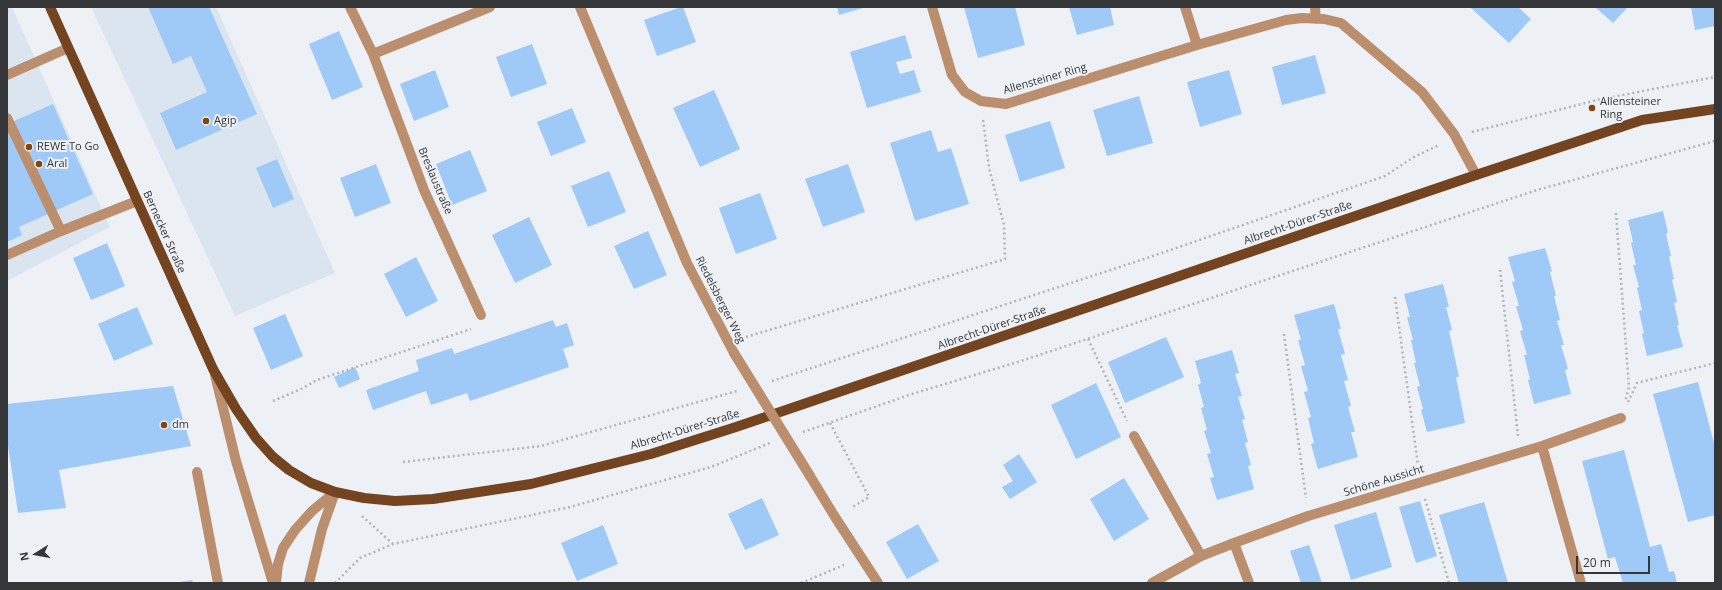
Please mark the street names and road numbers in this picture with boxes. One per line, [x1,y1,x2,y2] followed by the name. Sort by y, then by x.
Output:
[1002,61,1088,97] street label: Allensteiner Ring
[415,146,455,216] street label: Breslaustraße
[140,189,188,275] street label: Bernecker Straße
[1242,198,1354,248] street label: Albrecht-Dürer-Straße
[692,254,748,346] street label: Riedelsberger Weg
[936,303,1048,353] street label: Albrecht-Dürer-Straße
[629,407,741,453] street label: Albrecht-Dürer-Straße
[1342,463,1426,499] street label: Schöne Aussicht

